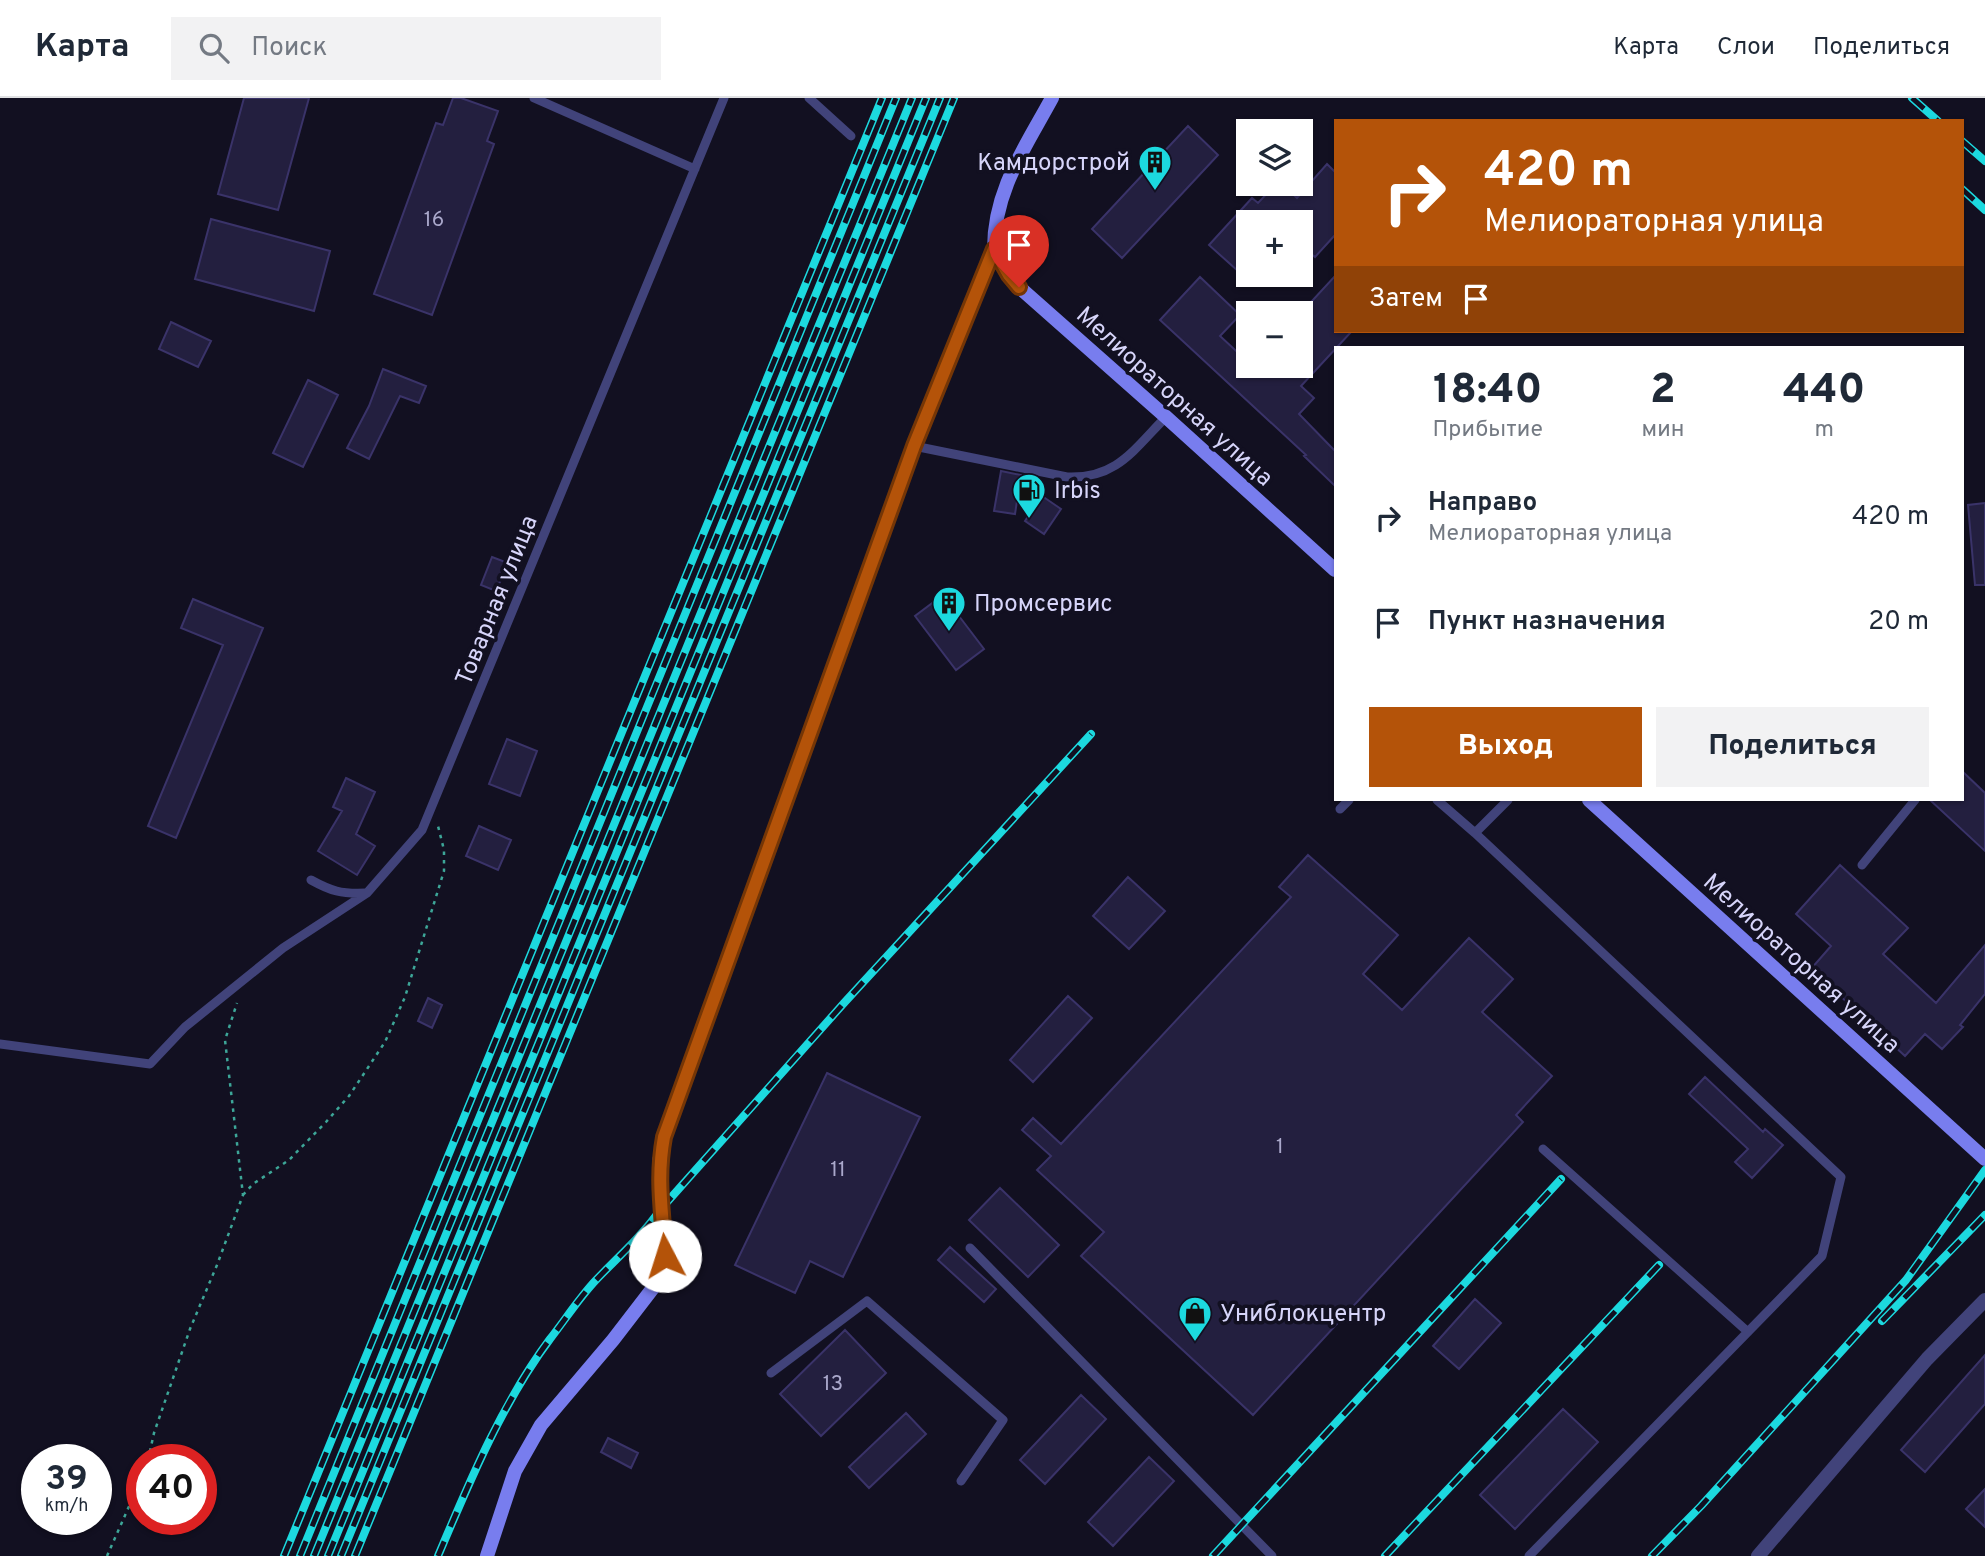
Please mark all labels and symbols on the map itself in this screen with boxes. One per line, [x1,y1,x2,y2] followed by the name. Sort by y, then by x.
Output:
[1136,143,1174,192] building icon: Камдорстрой
[977,149,1130,179] place label: Камдорстрой
[424,207,444,234] house number: 16
[989,215,1049,287] pin
[1069,301,1278,494] street label: Мелиораторная улица
[1010,471,1048,520] fuel station icon: Irbis
[1054,477,1101,507] place label: Irbis
[450,511,546,690] street label: Товарная улица
[930,584,968,633] building icon: Промсервис
[974,590,1113,620] place label: Промсервис
[1696,868,1905,1061] street label: Мелиораторная улица
[1276,1134,1284,1161] house number: 1
[830,1157,846,1184] house number: 11
[628,1219,702,1293] position arrow
[1176,1294,1214,1343] shop icon: Униблокцентр
[1220,1300,1386,1330] place label: Униблокцентр
[823,1371,843,1398] house number: 13
[126,1444,217,1535] speed limit sign: 40

